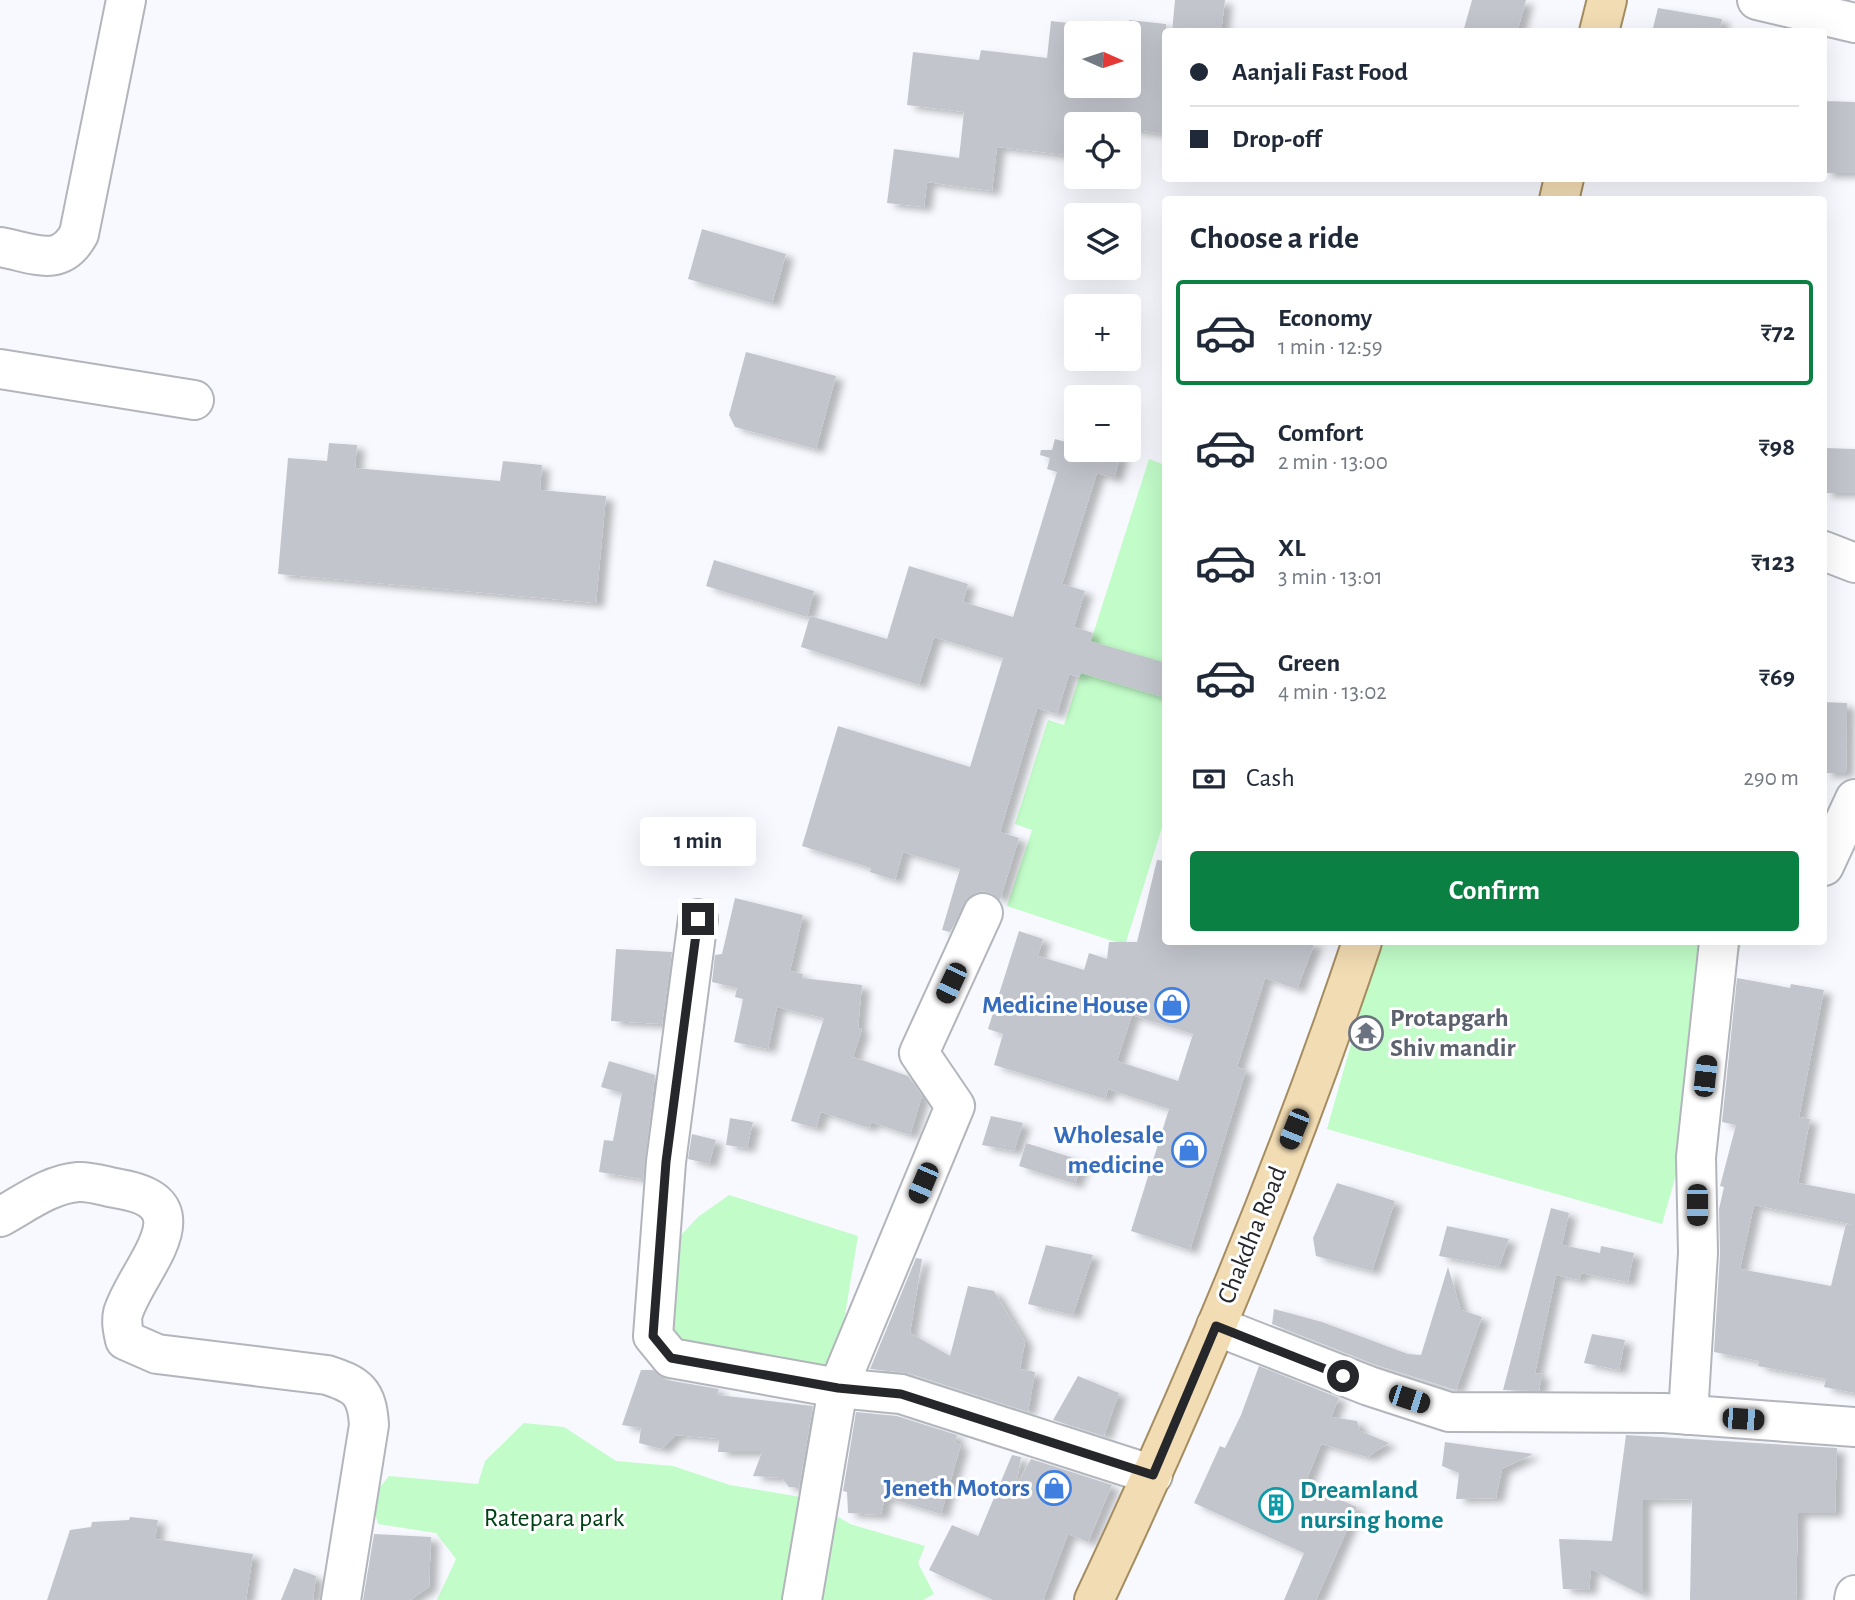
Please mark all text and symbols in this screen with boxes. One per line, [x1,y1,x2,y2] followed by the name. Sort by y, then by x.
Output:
[1064,21,1141,98] north arrow
[1064,21,1141,462] map controls
[1232,59,1408,85] text: Aanjali Fast Food
[1064,112,1141,189] button: locate
[1232,126,1321,152] text: Drop-off
[1064,203,1141,280] button: layers
[1190,222,1359,254] text: Choose a ride
[1064,294,1141,371] button: +
[1194,301,1257,364] icon: car
[1278,305,1372,331] text: Economy
[1761,319,1795,345] text: ₹72
[1278,336,1382,359] text: 1 min · 12:59
[1064,385,1141,462] button: −
[1194,416,1257,479] icon: car
[1278,420,1363,446] text: Comfort
[1759,434,1795,460] text: ₹98
[1278,451,1388,474] text: 2 min · 13:00
[1194,531,1257,594] icon: car
[1278,535,1305,561] text: XL
[1751,549,1795,575] text: ₹123
[1278,566,1383,589] text: 3 min · 13:01
[1194,646,1257,709] icon: car
[1278,650,1340,676] text: Green
[1759,664,1795,690] text: ₹69
[1278,681,1387,704] text: 4 min · 13:02
[1190,760,1228,798] icon: cash
[1246,765,1295,791] text: Cash
[1743,767,1799,790] text: 290 m
[640,818,756,866] callout: 1 min
[674,830,722,853] text: 1 min
[1190,851,1799,931] button: Confirm
[682,903,714,935] route end
[933,960,970,1006] car
[1153,986,1191,1024] shop icon: Medicine House
[982,992,1148,1018] place label: Medicine House
[1390,1005,1516,1061] place label: Protapgarh Shiv mandir
[1347,1014,1385,1052] temple icon: Protapgarh Shiv mandir
[1693,1054,1718,1098] car
[1277,1106,1312,1152] car
[1053,1122,1164,1178] place label: Wholesale medicine
[1170,1131,1208,1169] shop icon: Wholesale medicine
[906,1160,941,1206] car
[1213,1163,1291,1307] street label: Chakdha Road
[1687,1184,1708,1226] car
[1327,1360,1359,1392] route start
[1386,1383,1433,1415] car
[1722,1407,1765,1431] car
[1035,1469,1073,1507] shop icon: Jeneth Motors
[883,1475,1030,1501] place label: Jeneth Motors
[1300,1477,1443,1533] place label: Dreamland nursing home
[1257,1486,1295,1524] building icon: Dreamland nursing home
[484,1505,624,1531] park label: Ratepara park

